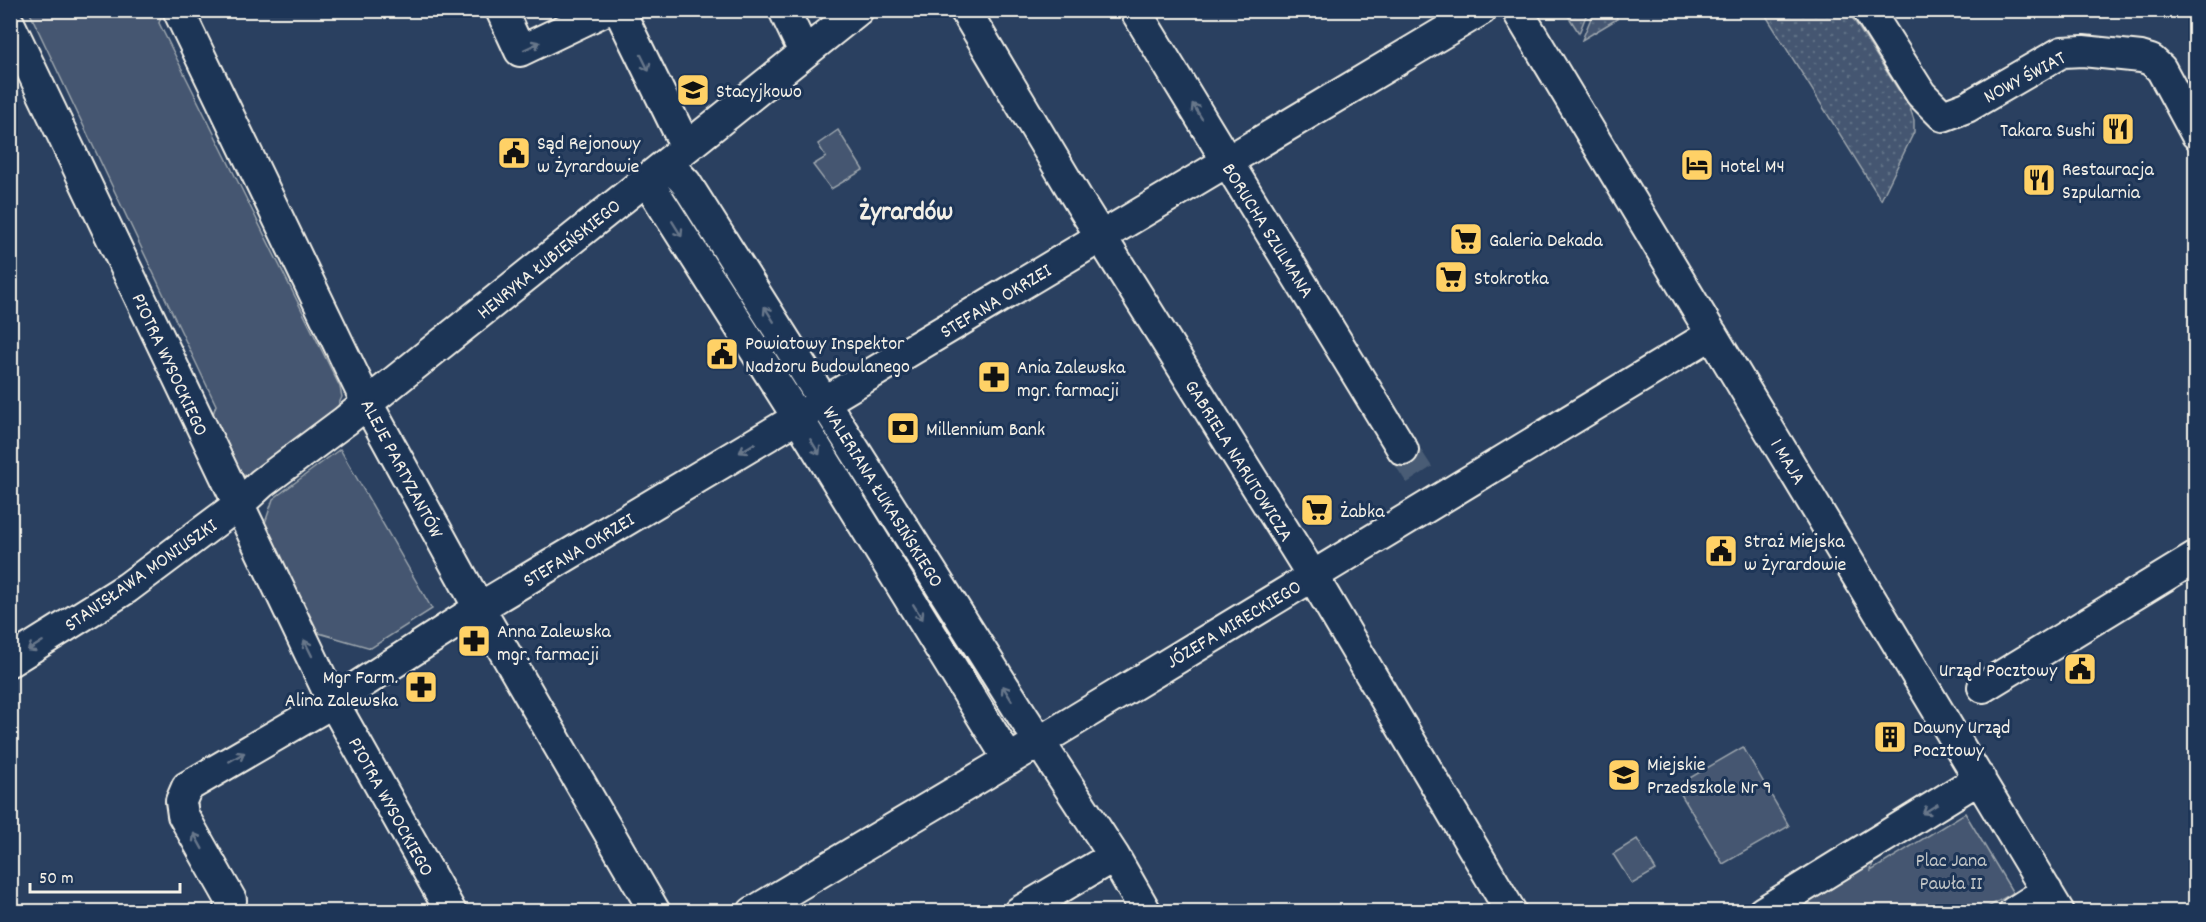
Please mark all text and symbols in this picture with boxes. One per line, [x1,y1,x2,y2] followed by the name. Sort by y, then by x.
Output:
[523,39,541,51] one-way arrow
[1979,45,2072,112] street label: NOWY ŚWIAT
[639,54,651,72] one-way arrow
[675,72,711,108] school or university icon: Stacyjkowo
[716,79,802,107] place label: Stacyjkowo
[1190,103,1202,120] one-way arrow
[2100,111,2136,147] restaurant icon: Takara Sushi
[2000,118,2095,146] place label: Takara Sushi
[537,131,641,182] place label: Sąd Rejonowy w Żyrardowie
[496,135,532,171] public building icon: Sąd Rejonowy w Żyrardowie
[1679,147,1715,183] hotel icon: Hotel M4
[1720,154,1785,182] place label: Hotel M4
[2062,157,2154,208] place label: Restauracja Szpularnia
[1214,159,1319,305] street label: BORUCHA SZULMANA
[2021,162,2057,198] restaurant icon: Restauracja Szpularnia
[472,193,628,327] street label: HENRYKA ŁUBIEŃSKIEGO
[859,195,953,232] district label: Żyrardów
[672,220,684,237] one-way arrow
[1448,221,1484,257] supermarket icon: Galeria Dekada
[1489,228,1603,256] place label: Galeria Dekada
[935,258,1058,347] street label: STEFANA OKRZEI
[1433,259,1469,295] supermarket icon: Stokrotka
[1474,266,1549,294] place label: Stokrotka
[123,289,214,441] street label: PIOTRA WYSOCKIEGO
[763,306,775,323] one-way arrow
[745,331,910,382] place label: Powiatowy Inspektor Nadzoru Budowlanego
[704,336,740,372] public building icon: Powiatowy Inspektor Nadzoru Budowlanego
[1017,355,1126,406] place label: Ania Zalewska mgr. farmacji
[976,359,1012,395] pharmacy icon: Ania Zalewska mgr. farmacji
[1176,375,1299,548] street label: GABRIELA NARUTOWICZA
[352,395,449,544] street label: ALEJE PARTYZANTÓW
[814,401,949,594] street label: WALERIANA ŁUKASIŃSKIEGO
[885,410,921,446] bank icon: Millennium Bank
[926,417,1045,445] place label: Millennium Bank
[1762,434,1811,491] street label: 1 MAJA
[810,438,822,455] one-way arrow
[739,442,756,454] one-way arrow
[1299,492,1335,528] supermarket icon: Żabka
[1340,499,1385,527] place label: Żabka
[518,507,641,596] street label: STEFANA OKRZEI
[60,513,224,640] street label: STANISŁAWA MONIUSZKI
[1744,529,1847,580] place label: Straż Miejska w Żyrardowie
[1703,533,1739,569] public building icon: Straż Miejska w Żyrardowie
[1162,574,1307,677] street label: JÓZEFA MIRECKIEGO
[912,604,925,621] one-way arrow
[497,619,612,670] place label: Anna Zalewska mgr. farmacji
[456,623,492,659] pharmacy icon: Anna Zalewska mgr. farmacji
[27,640,44,652] one-way arrow
[302,640,314,658] one-way arrow
[2062,651,2098,687] public building icon: Urząd Pocztowy
[1939,658,2058,686] place label: Urząd Pocztowy
[285,665,399,716] place label: Mgr Farm. Alina Zalewska
[403,669,439,705] pharmacy icon: Mgr Farm. Alina Zalewska
[1001,684,1014,701] one-way arrow
[1913,715,2010,766] place label: Dawny Urząd Pocztowy
[1872,719,1908,755] building icon: Dawny Urząd Pocztowy
[340,733,439,882] street label: PIOTRA WYSOCKIEGO
[228,751,245,763] one-way arrow
[1647,752,1772,803] place label: Miejskie Przedszkole Nr 9
[1606,757,1642,793] school or university icon: Miejskie Przedszkole Nr 9
[1922,804,1939,816] one-way arrow
[192,833,204,850] one-way arrow
[1915,848,1987,899] park label: Plac Jana Pawła II
[30,856,180,894] scale bar
[39,867,74,892] text: 50 m

